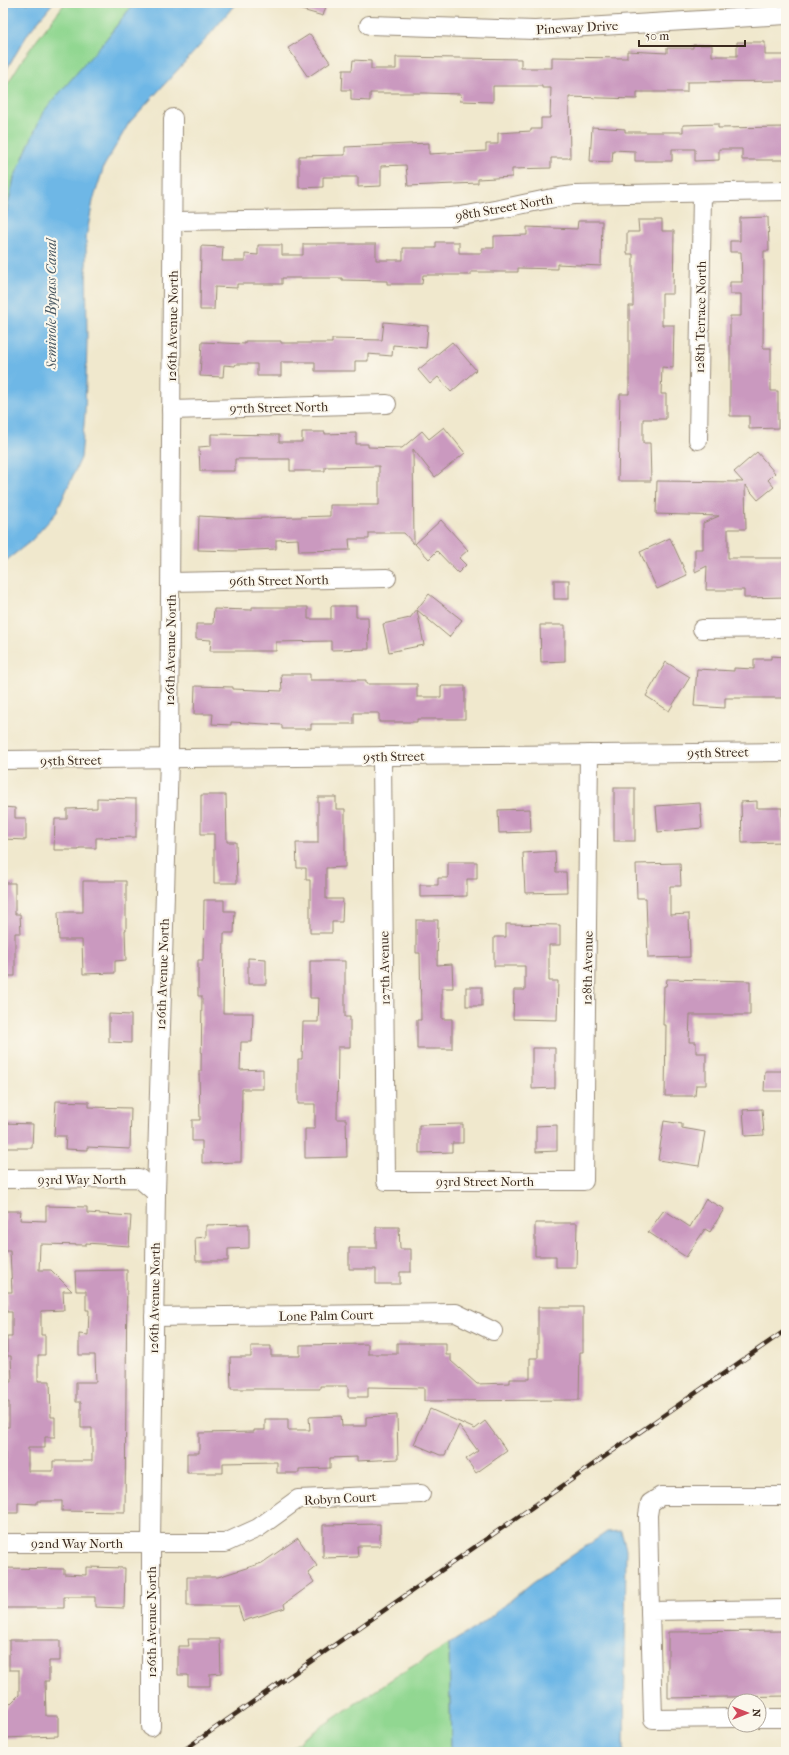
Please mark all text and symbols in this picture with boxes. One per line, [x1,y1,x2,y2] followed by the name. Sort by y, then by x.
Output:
[536,18,619,37] street label: Pineway Drive
[639,22,745,48] scale bar
[645,29,669,43] text: 50 m
[454,191,555,223] street label: 98th Street North
[43,237,60,370] water label: Seminole Bypass Canal
[692,260,709,373] street label: 128th Terrace North
[164,269,181,382] street label: 126th Avenue North
[230,399,329,416] street label: 97th Street North
[229,572,329,589] street label: 96th Street North
[162,593,179,706] street label: 126th Avenue North
[687,744,749,761] street label: 95th Street
[363,748,425,765] street label: 95th Street
[40,752,102,769] street label: 95th Street
[153,917,172,1030] street label: 126th Avenue North
[376,930,393,1005] street label: 127th Avenue
[579,930,596,1005] street label: 128th Avenue
[38,1172,127,1187] street label: 93rd Way North
[436,1174,535,1189] street label: 93rd Street North
[146,1241,163,1354] street label: 126th Avenue North
[278,1307,374,1324] street label: Lone Palm Court
[304,1489,377,1508] street label: Robyn Court
[31,1536,124,1551] street label: 92nd Way North
[144,1566,159,1678] street label: 126th Avenue North
[727,1693,767,1733] north arrow
[750,1709,763,1718] text: N

